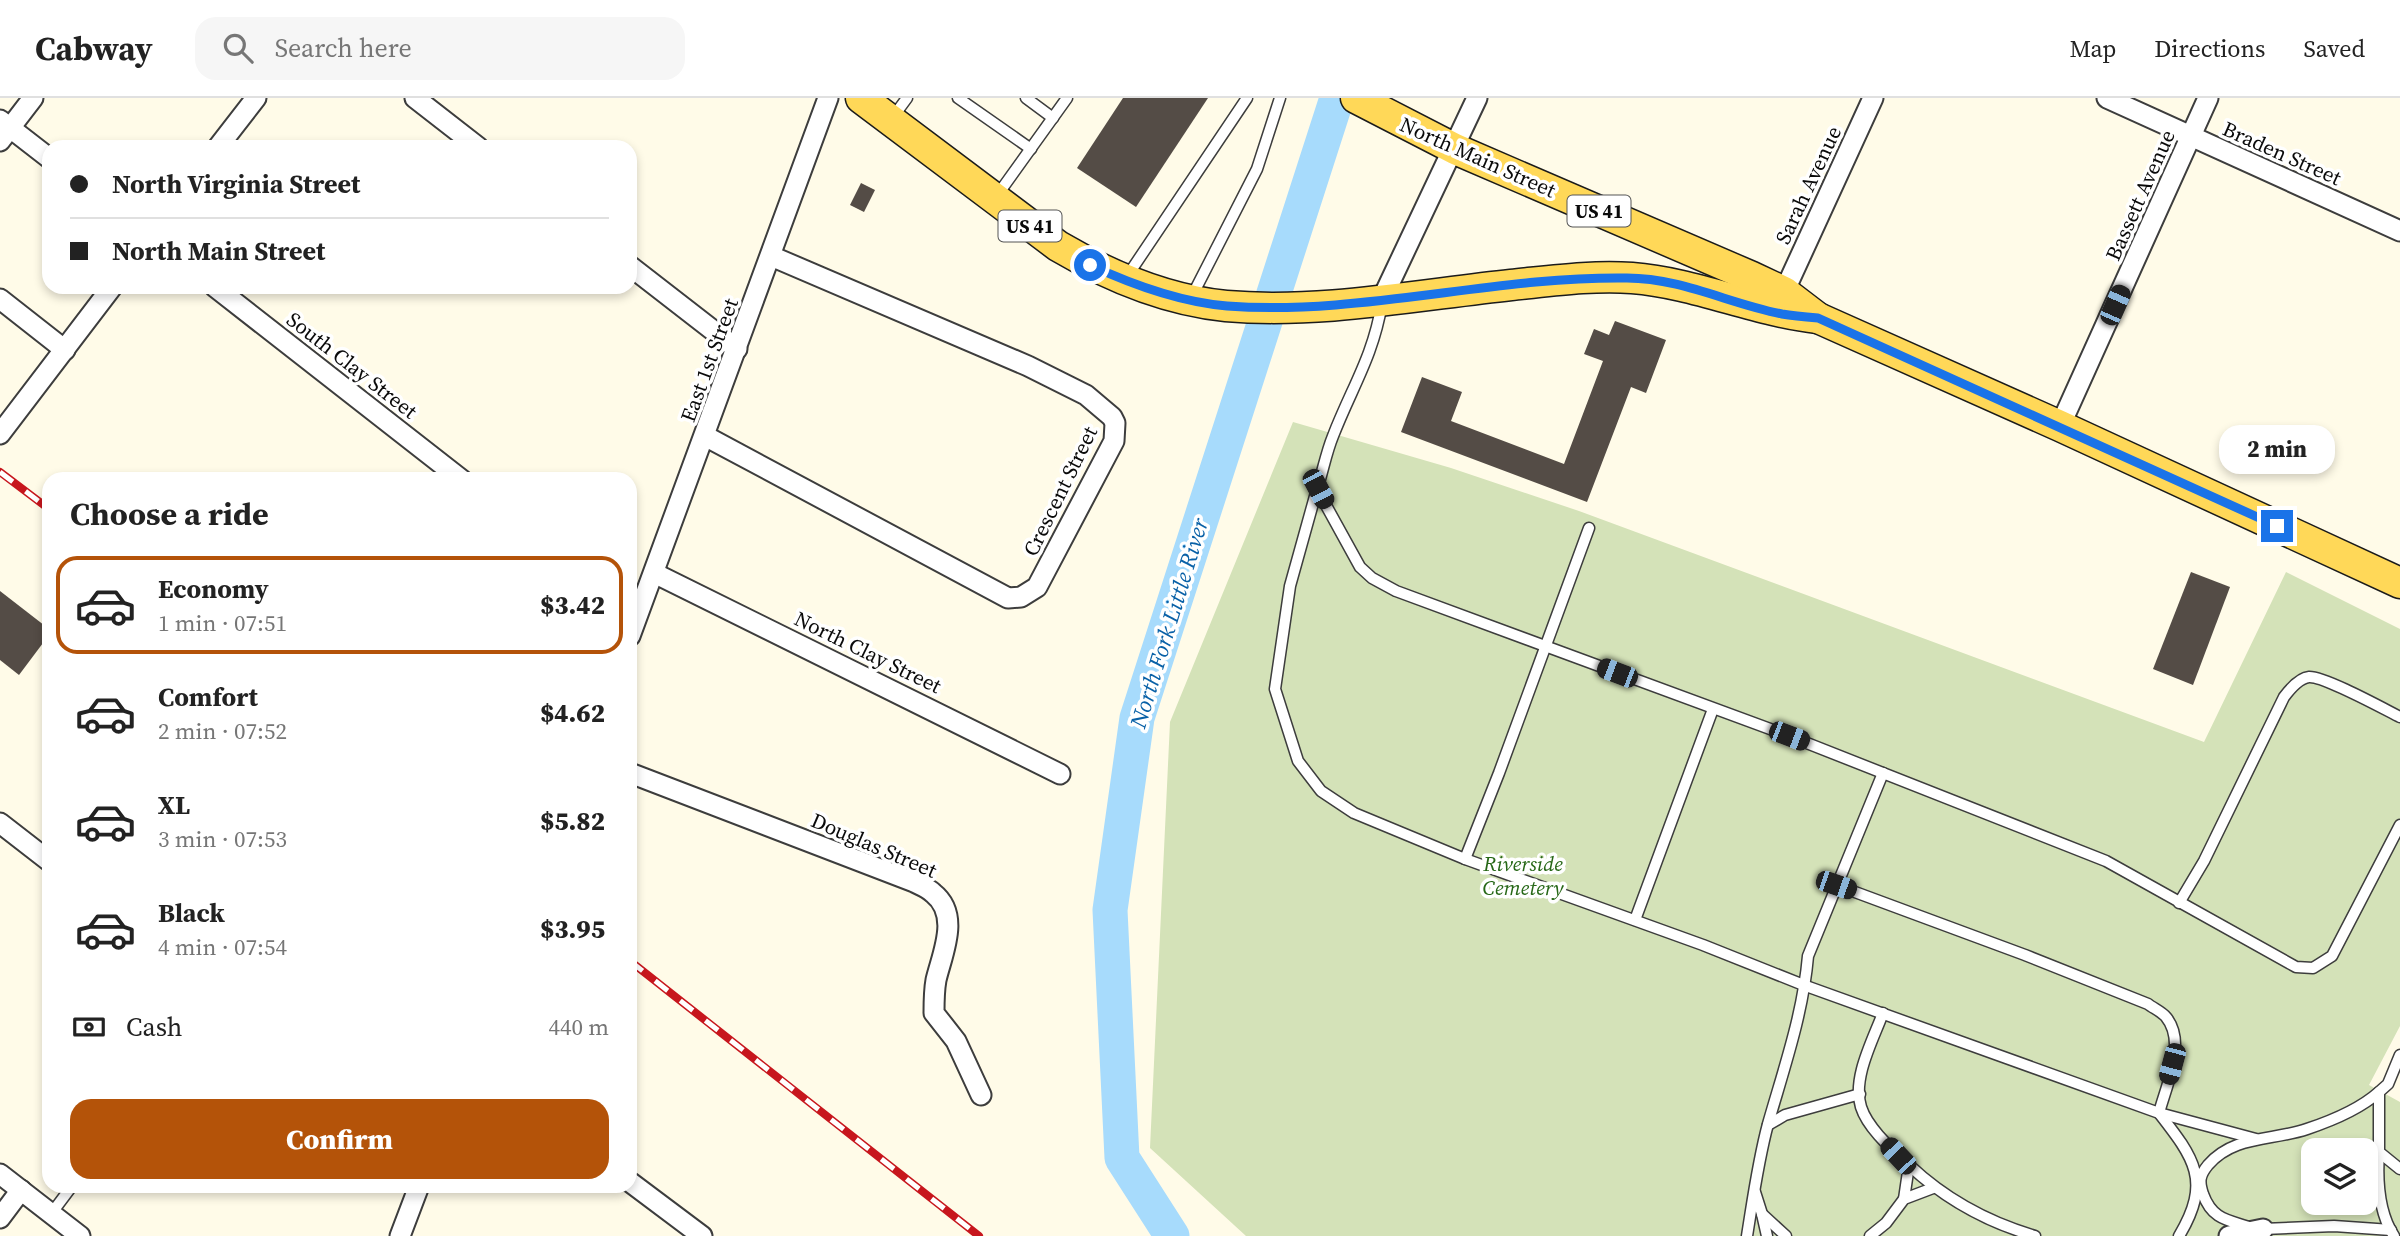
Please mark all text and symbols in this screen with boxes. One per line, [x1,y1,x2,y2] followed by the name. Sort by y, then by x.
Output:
[195,17,685,80] search box
[35,26,153,71] text: Cabway
[219,29,257,67] icon: search
[275,30,412,66] text: Search here
[2069,32,2116,65] text: Map
[2154,32,2265,65] text: Directions
[2303,32,2365,65] text: Saved
[1395,110,1561,204] street label: North Main Street
[2218,114,2346,192] street label: Braden Street
[1768,121,1848,249] street label: Sarah Avenue
[2098,125,2182,265] street label: Bassett Avenue
[112,166,360,202] text: North Virginia Street
[1568,195,1630,226] road number: US 41
[998,210,1062,242] road number: US 41
[112,233,325,269] text: North Main Street
[1074,249,1106,281] route start
[2097,282,2134,328] car
[673,294,745,426] street label: East 1st Street
[281,305,423,425] street label: South Clay Street
[1016,421,1104,561] street label: Crescent Street
[2219,424,2335,474] callout: 2 min
[2247,433,2307,465] text: 2 min
[1299,466,1338,512] car
[70,492,269,536] text: Choose a ride
[2261,510,2293,542] route end
[1122,514,1216,733] water label: North Fork Little River
[158,571,269,607] text: Economy
[74,574,137,637] icon: car
[540,587,605,623] text: $3.42
[790,604,946,700] street label: North Clay Street
[158,607,287,639] text: 1 min · 07:51
[1594,656,1641,690] car
[158,679,258,715] text: Comfort
[74,682,137,745] icon: car
[540,695,605,731] text: $4.62
[158,715,287,747] text: 2 min · 07:52
[1766,719,1813,753] car
[158,787,190,823] text: XL
[74,790,137,853] icon: car
[540,803,605,839] text: $5.82
[807,805,941,885] street label: Douglas Street
[158,823,287,855] text: 3 min · 07:53
[1482,849,1564,902] park label: Riverside Cemetery
[1813,868,1860,902] car
[158,895,225,931] text: Black
[74,898,137,961] icon: car
[540,911,605,947] text: $3.95
[158,931,287,963] text: 4 min · 07:54
[70,1008,108,1046] icon: cash
[126,1009,182,1045] text: Cash
[548,1011,609,1043] text: 440 m
[2157,1041,2188,1087] car
[70,1099,609,1179] button: Confirm
[1876,1133,1921,1179] car
[2301,1138,2378,1215] map controls
[2301,1138,2378,1215] button: layers

